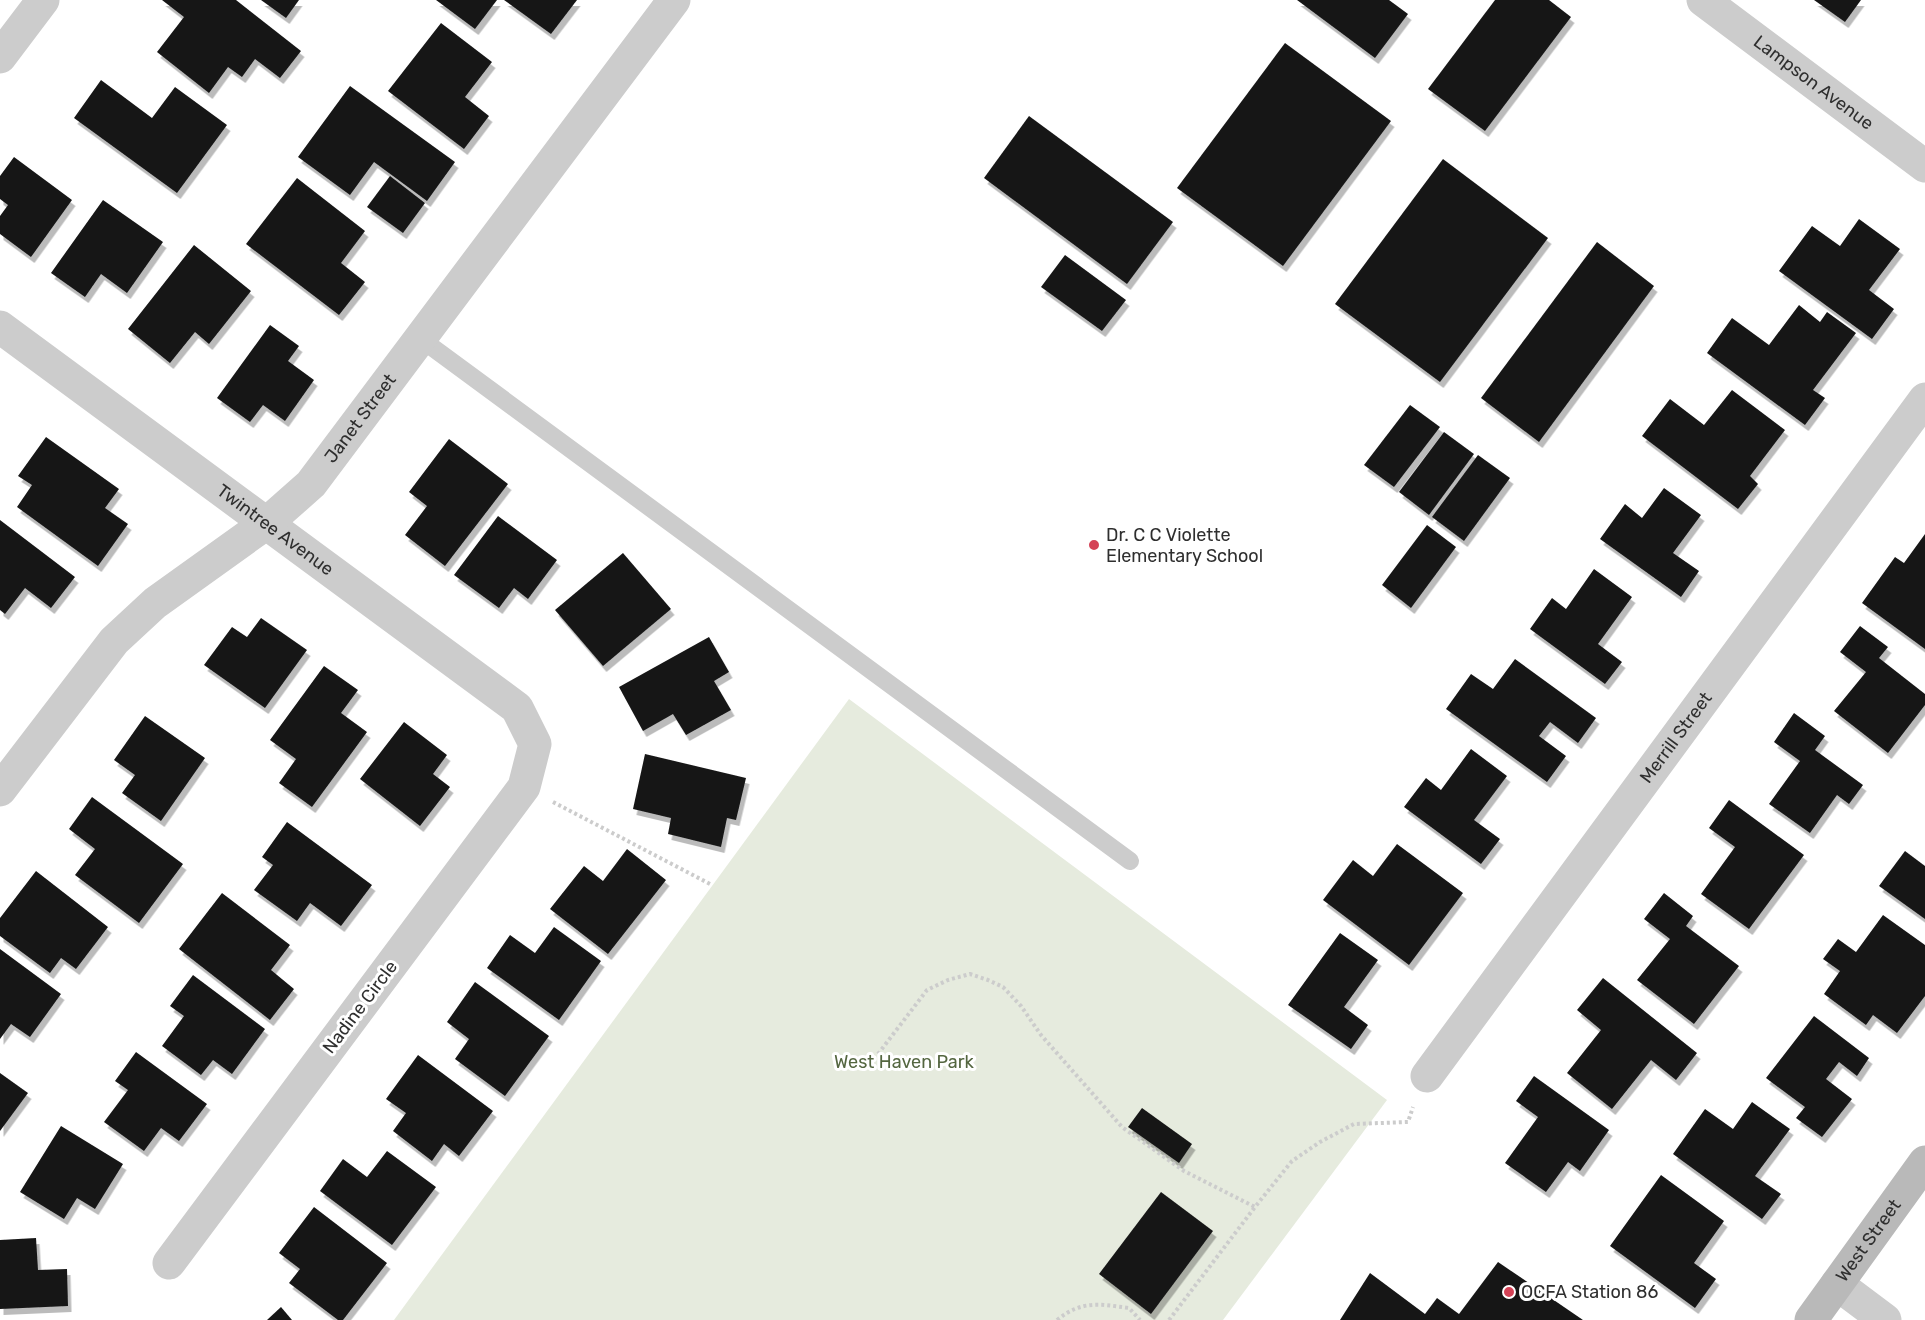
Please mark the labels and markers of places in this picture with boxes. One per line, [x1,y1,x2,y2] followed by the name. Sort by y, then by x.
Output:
[1106,524,1263,567] place label: Dr. C C Violette Elementary School
[1087,538,1101,552] marker: Dr. C C Violette Elementary School
[1521,1281,1658,1303] place label: OCFA Station 86
[1502,1285,1516,1299] marker: OCFA Station 86

